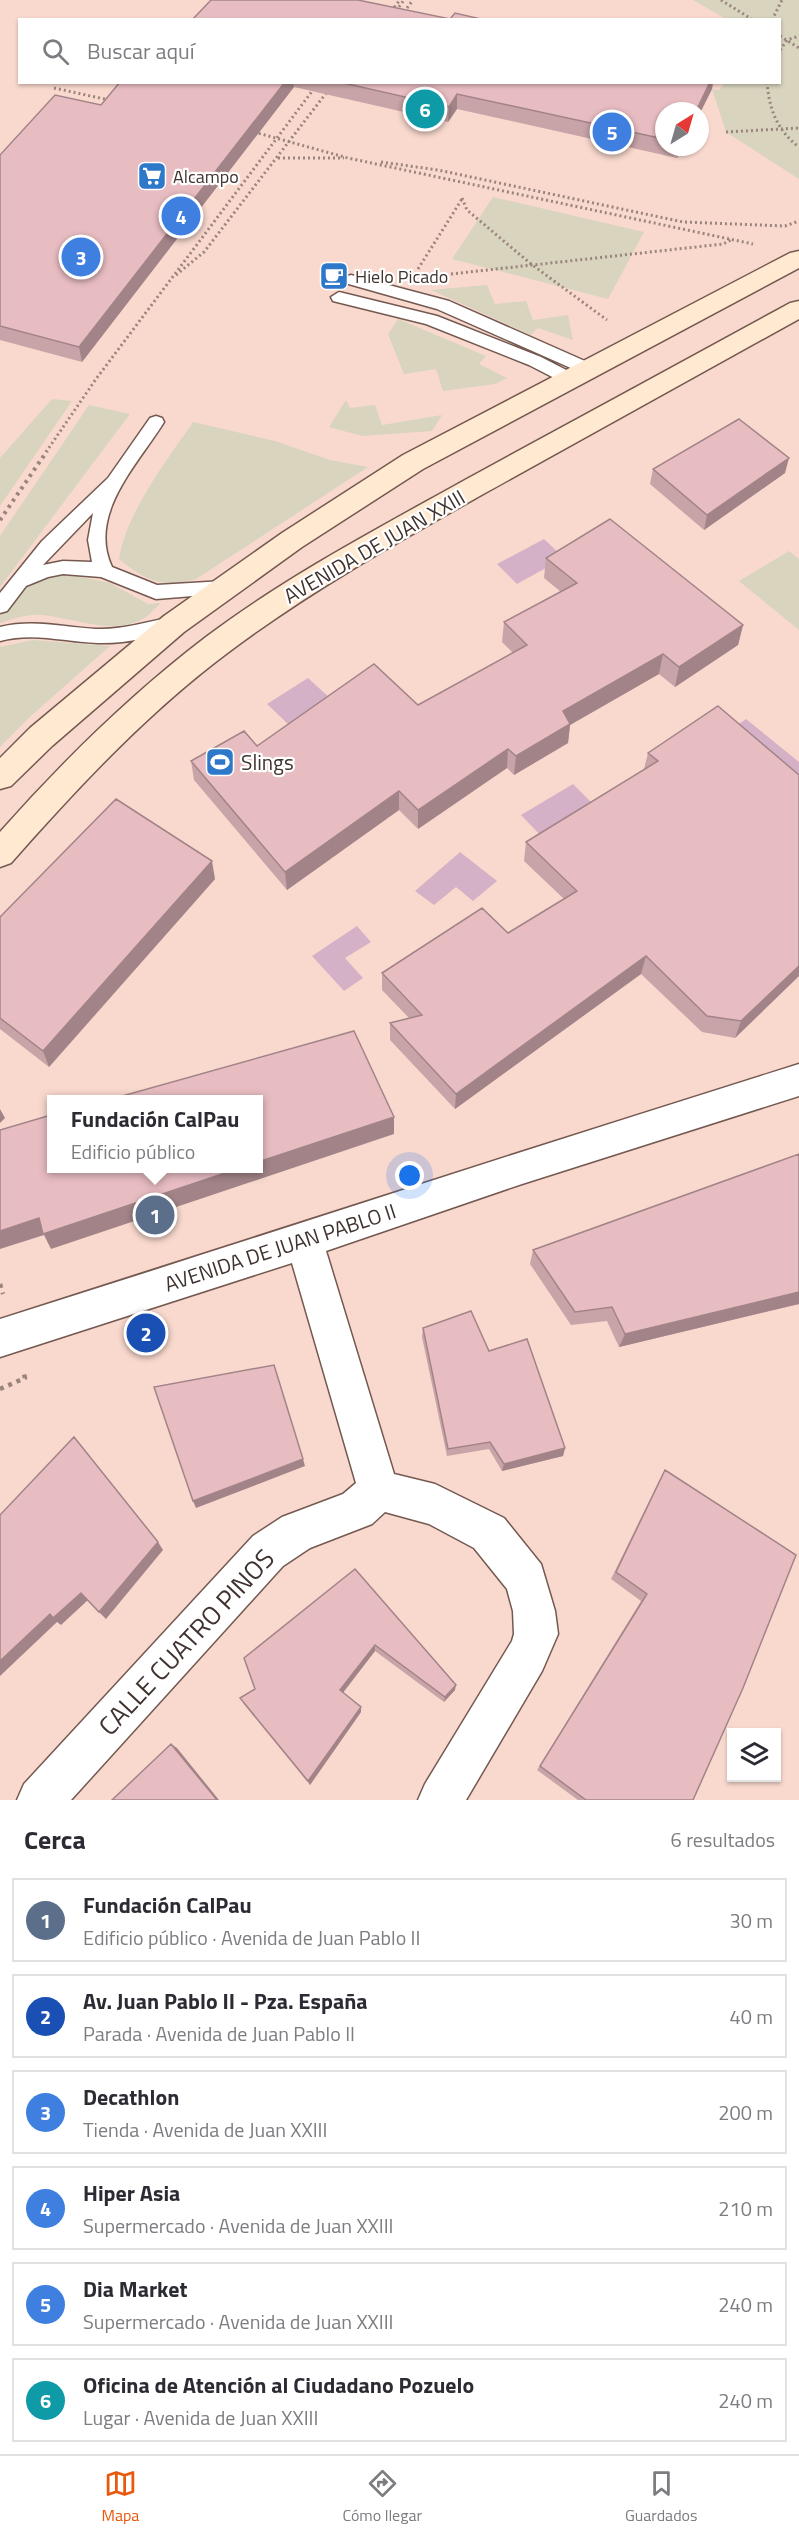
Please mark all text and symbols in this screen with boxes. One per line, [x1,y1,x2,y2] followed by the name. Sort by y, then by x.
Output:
[18,18,781,84] search box
[87,34,195,68] text: Buscar aquí
[39,35,72,68] icon: search
[406,86,444,132] pin: 6
[655,102,709,156] north arrow
[592,110,632,154] pin: 5
[136,160,168,192] supermarket icon: Alcampo
[173,163,239,190] place label: Alcampo
[162,194,201,238] pin: 4
[62,234,100,280] pin: 3
[318,260,350,292] cafe icon: Hielo Picado
[355,263,448,290] place label: Hielo Picado
[277,481,471,611] street label: AVENIDA DE JUAN XXIII
[204,746,236,778] sports icon: Slings
[241,746,294,778] place label: Slings
[47,1095,263,1173] popup
[71,1102,239,1136] text: Fundación CalPau
[71,1136,195,1167] text: Edificio público
[395,1161,424,1190] your location
[136,1192,174,1238] pin: 1
[160,1194,400,1300] street label: AVENIDA DE JUAN PABLO II
[126,1310,166,1356] pin: 2
[89,1540,283,1744] street label: CALLE CUATRO PINOS
[727,1728,781,1782] map controls
[727,1728,781,1782] button: layers
[24,1820,86,1859] text: Cerca
[671,1824,775,1855] text: 6 resultados
[83,1888,252,1922] text: Fundación CalPau
[40,1905,51,1936] text: 1
[729,1905,773,1936] text: 30 m
[83,1922,420,1953] text: Edificio público · Avenida de Juan Pablo II
[83,1984,368,2018] text: Av. Juan Pablo II - Pza. España
[40,2001,51,2032] text: 2
[729,2001,773,2032] text: 40 m
[83,2018,355,2049] text: Parada · Avenida de Juan Pablo II
[83,2080,179,2114] text: Decathlon
[40,2097,51,2128] text: 3
[718,2097,773,2128] text: 200 m
[83,2114,327,2145] text: Tienda · Avenida de Juan XXIII
[83,2176,180,2210] text: Hiper Asia
[40,2193,51,2224] text: 4
[718,2193,773,2224] text: 210 m
[83,2210,394,2241] text: Supermercado · Avenida de Juan XXIII
[83,2272,187,2306] text: Dia Market
[40,2289,51,2320] text: 5
[718,2289,773,2320] text: 240 m
[83,2306,394,2337] text: Supermercado · Avenida de Juan XXIII
[83,2368,474,2402] text: Oficina de Atención al Ciudadano Pozuelo
[40,2385,51,2416] text: 6
[718,2385,773,2416] text: 240 m
[83,2402,318,2433] text: Lugar · Avenida de Juan XXIII
[101,2467,139,2527] tab: Mapa
[342,2467,422,2527] tab: Cómo llegar
[625,2467,697,2527] tab: Guardados

